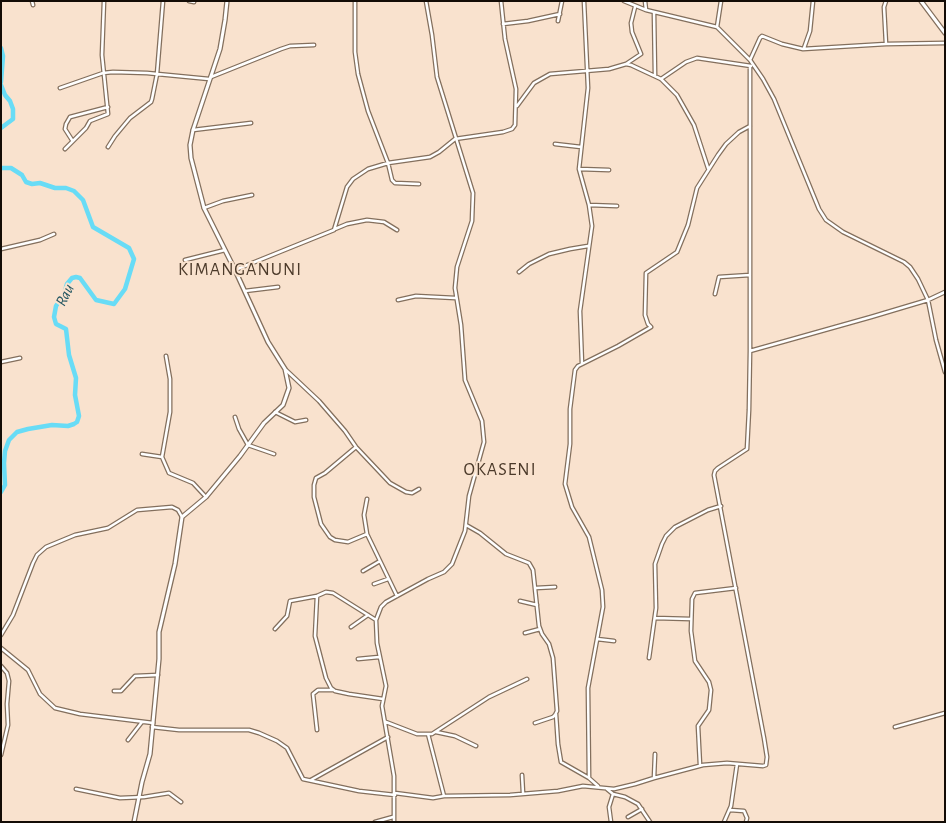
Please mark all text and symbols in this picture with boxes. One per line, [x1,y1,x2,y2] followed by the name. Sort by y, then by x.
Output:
[177,259,303,281] district label: KIMANGANUNI
[51,281,79,309] water label: Rau
[463,459,537,481] district label: OKASENI

